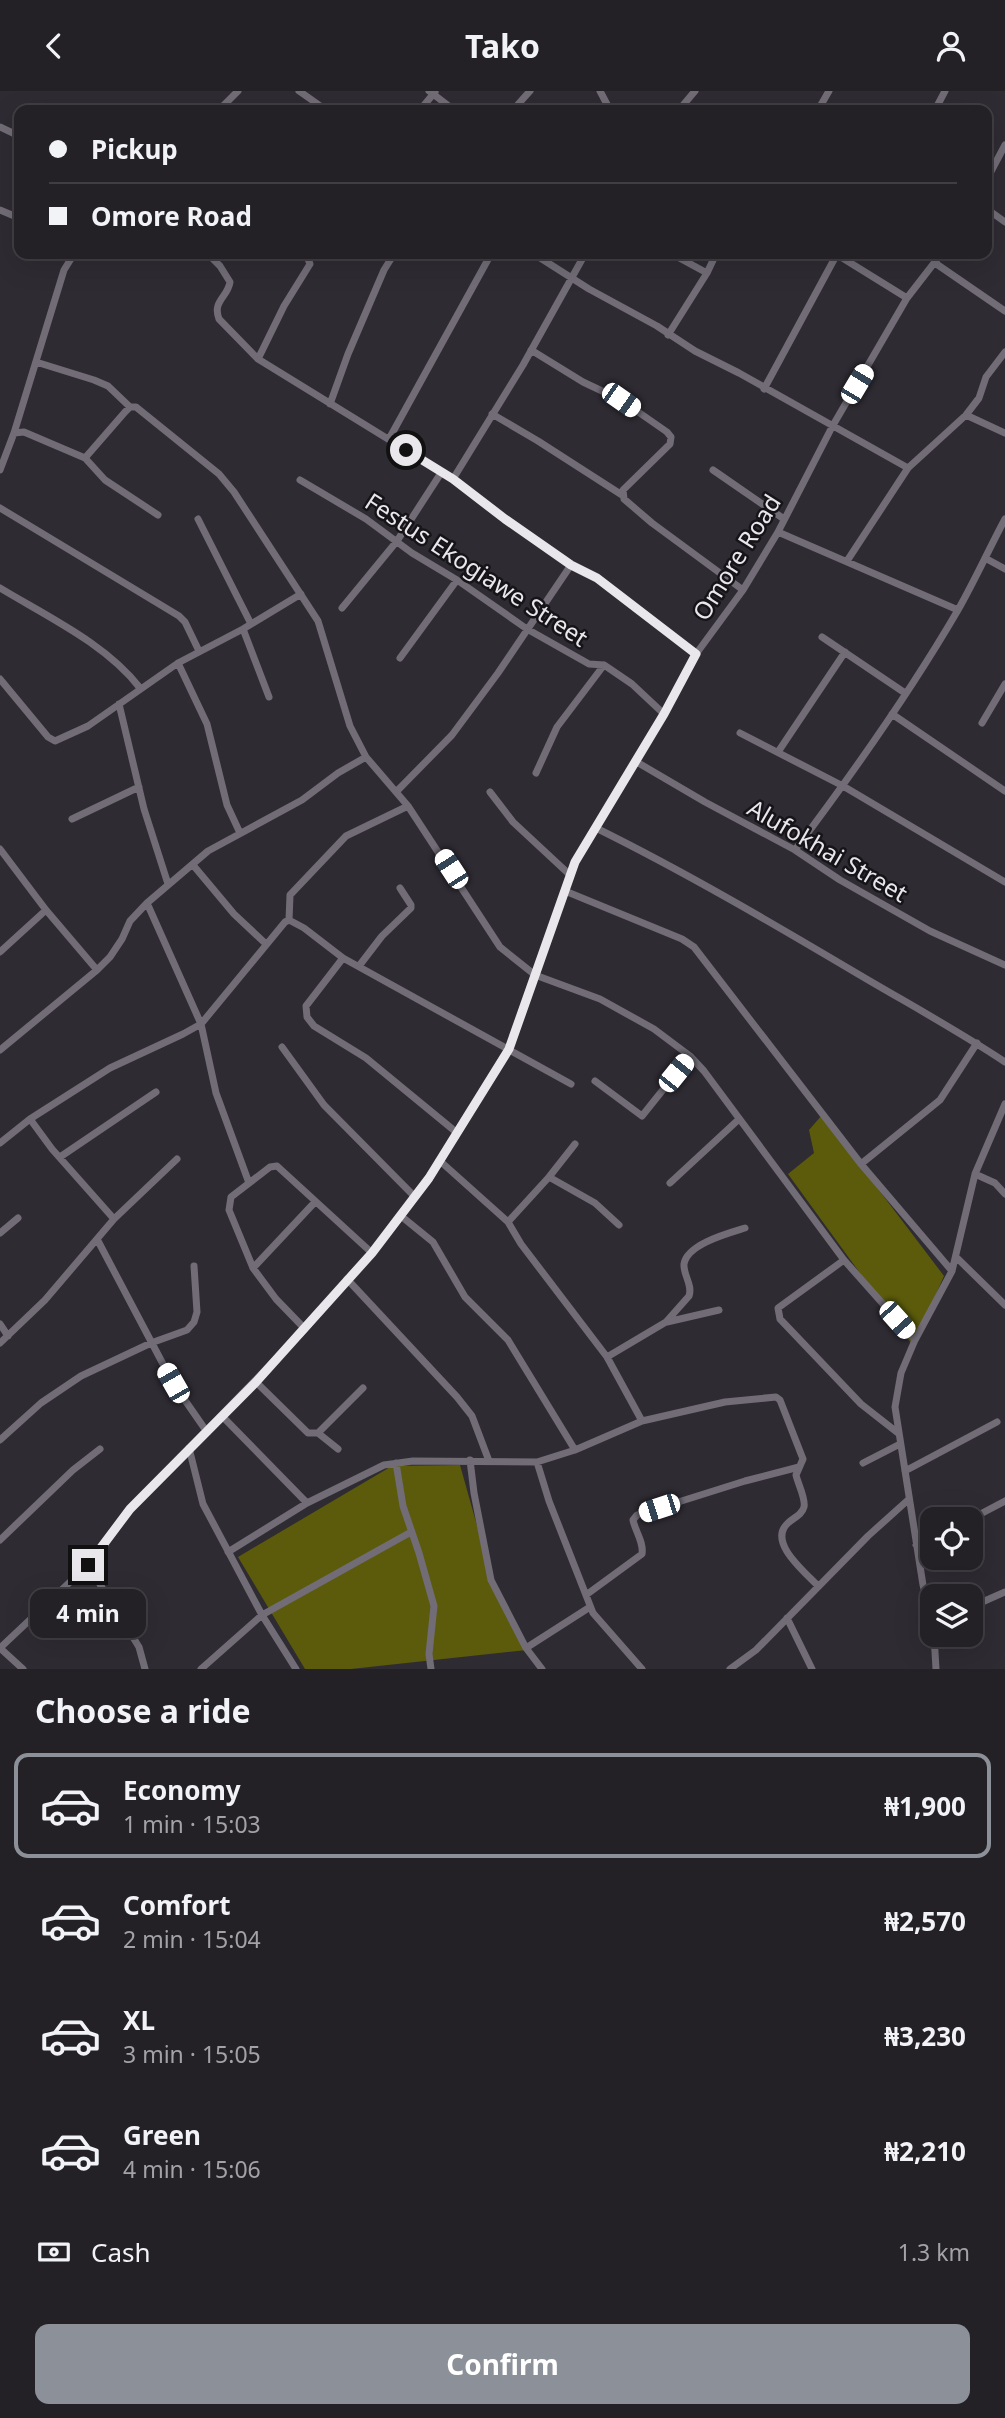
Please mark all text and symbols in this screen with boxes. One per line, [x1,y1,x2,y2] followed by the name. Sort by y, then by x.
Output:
[465,24,540,67] text: Tako
[35,27,73,65] icon: back
[932,27,970,65] icon: person
[91,131,178,167] text: Pickup
[91,198,252,234] text: Omore Road
[838,361,877,407] car
[598,379,645,421] car
[390,434,422,466] route start
[359,485,595,654] street label: Festus Ekogiawe Street
[684,488,788,626] street label: Omore Road
[742,791,914,909] street label: Alufokhai Street
[431,846,472,892] car
[655,1050,698,1096] car
[876,1297,919,1343] car
[154,1360,193,1406] car
[636,1492,683,1524] car
[920,1507,983,1647] map controls
[920,1507,983,1570] button: locate
[72,1549,104,1581] route end
[920,1584,983,1647] button: layers
[30,1589,146,1639] callout: 4 min
[56,1597,120,1629] text: 4 min
[35,1689,251,1732] text: Choose a ride
[123,1772,241,1808] text: Economy
[39,1774,102,1837] icon: car
[884,1788,966,1824] text: ₦1,900
[123,1808,261,1840] text: 1 min · 15:03
[123,1887,231,1923] text: Comfort
[39,1889,102,1952] icon: car
[884,1903,966,1939] text: ₦2,570
[123,1923,261,1955] text: 2 min · 15:04
[123,2002,155,2038] text: XL
[39,2004,102,2067] icon: car
[884,2018,966,2054] text: ₦3,230
[123,2038,261,2070] text: 3 min · 15:05
[123,2117,201,2153] text: Green
[39,2119,102,2182] icon: car
[884,2133,966,2169] text: ₦2,210
[123,2153,261,2185] text: 4 min · 15:06
[35,2233,73,2271] icon: cash
[91,2234,151,2270] text: Cash
[898,2236,970,2268] text: 1.3 km
[35,2324,970,2404] button: Confirm

